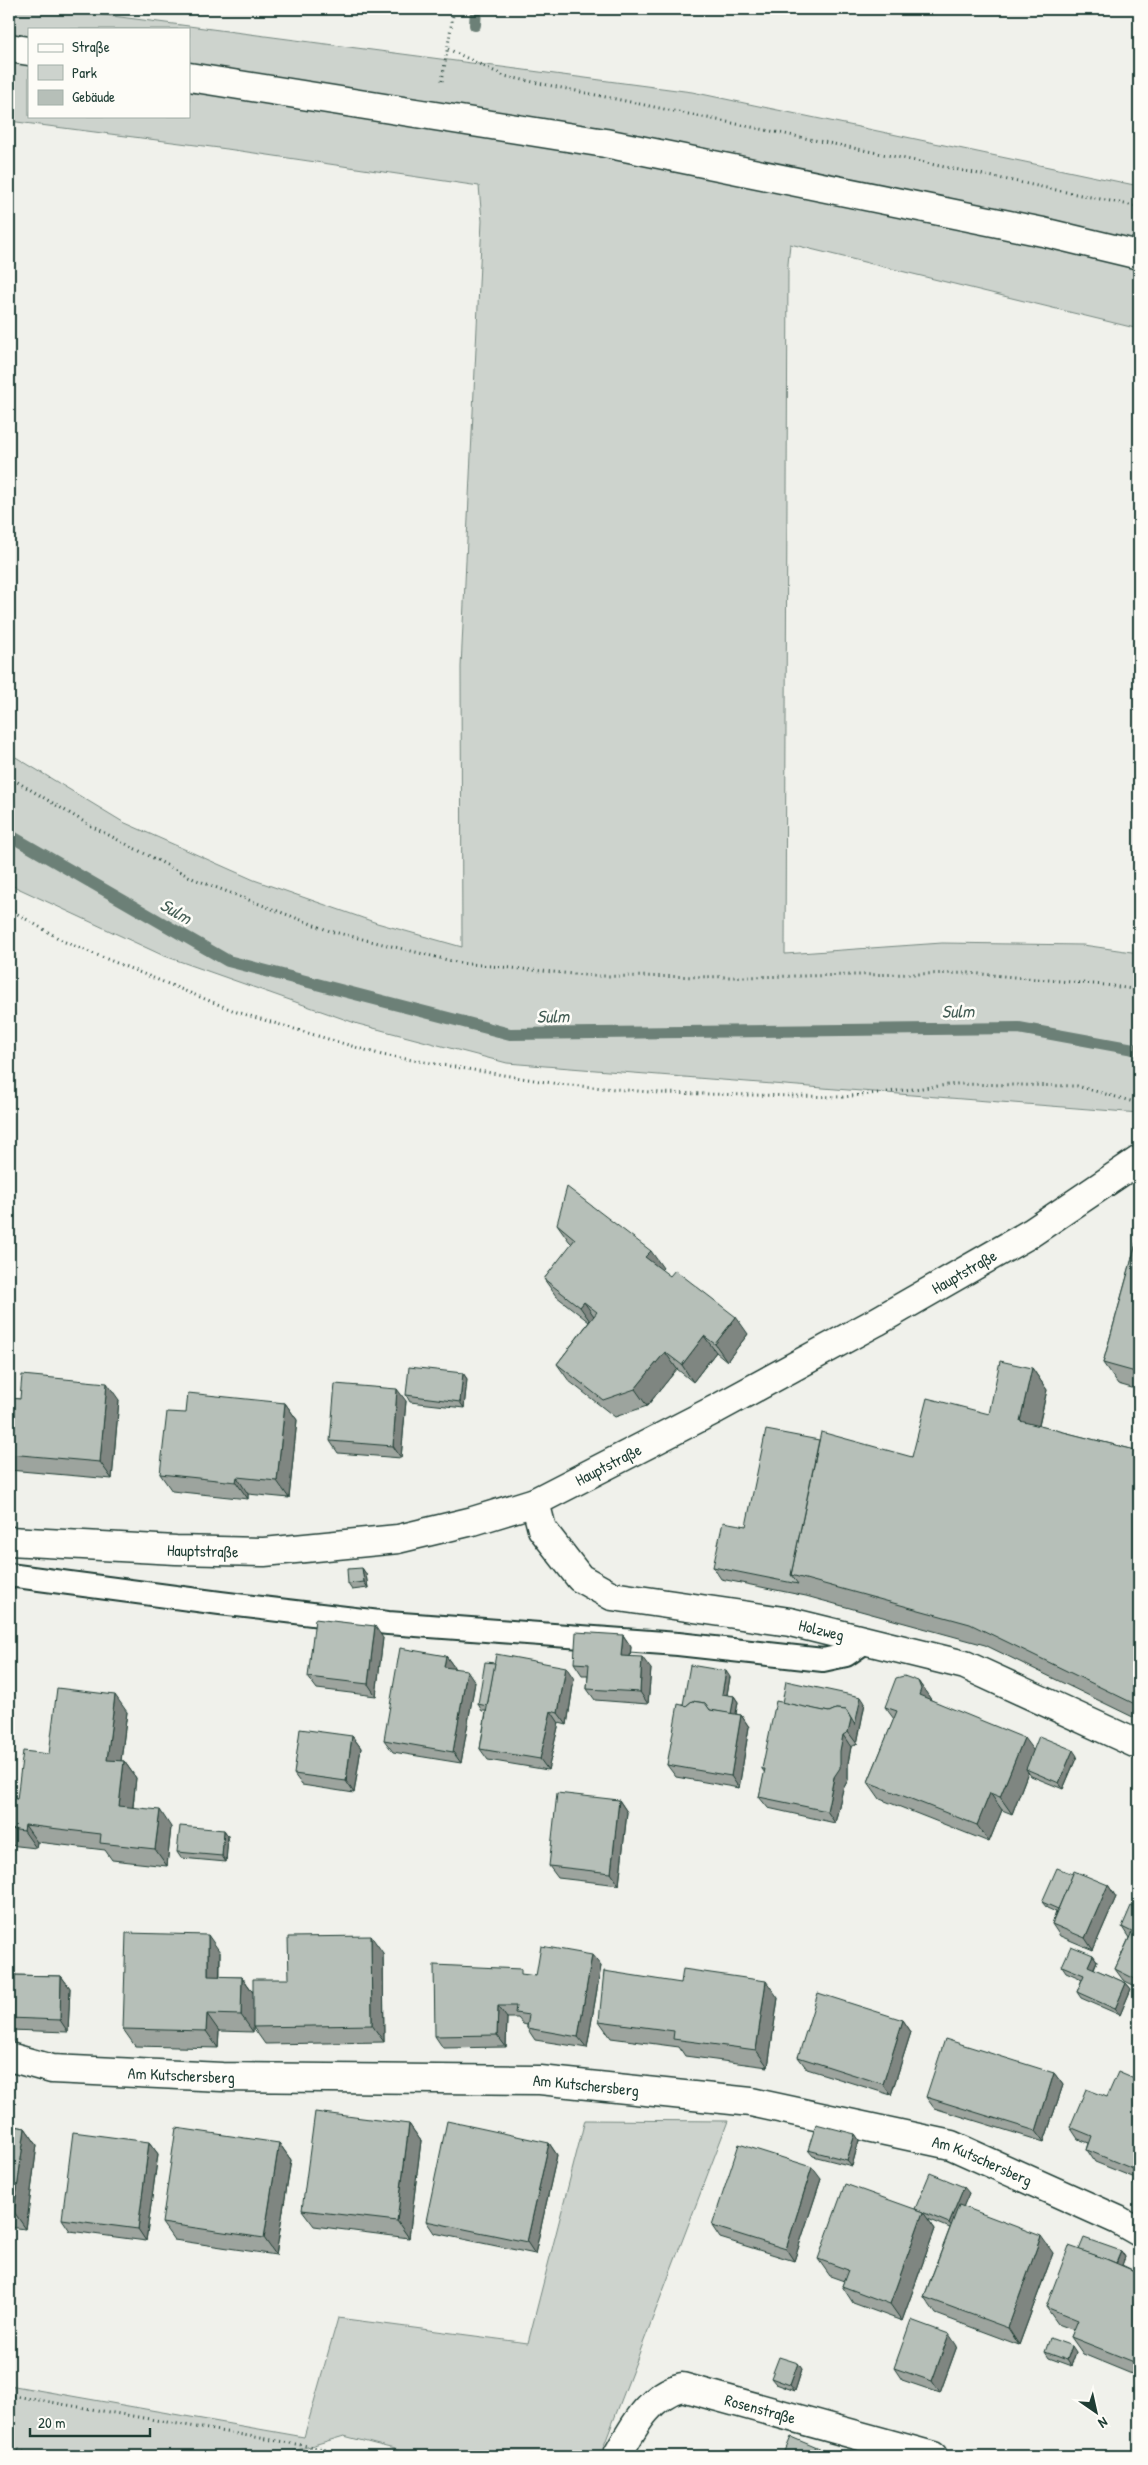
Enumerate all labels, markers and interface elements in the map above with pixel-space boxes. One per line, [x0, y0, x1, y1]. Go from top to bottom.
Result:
legend [28, 28, 190, 118]
text: Straße [72, 36, 110, 57]
text: Park [72, 62, 97, 83]
text: Gebäude [72, 86, 115, 107]
water label: Sulm [156, 892, 197, 930]
water label: Sulm [942, 998, 975, 1024]
water label: Sulm [537, 1003, 570, 1029]
street label: Hauptstraße [928, 1244, 1001, 1299]
street label: Hauptstraße [571, 1438, 645, 1491]
street label: Hauptstraße [166, 1539, 239, 1562]
street label: Holzweg [797, 1614, 847, 1646]
street label: Am Kutschersberg [127, 2062, 235, 2088]
street label: Am Kutschersberg [533, 2069, 640, 2101]
street label: Am Kutschersberg [930, 2130, 1036, 2191]
street label: Rosenstraße [723, 2388, 799, 2429]
north arrow [1070, 2388, 1120, 2438]
scale bar [30, 2405, 150, 2437]
text: 20 m [38, 2412, 65, 2433]
text: N [1095, 2413, 1112, 2433]

